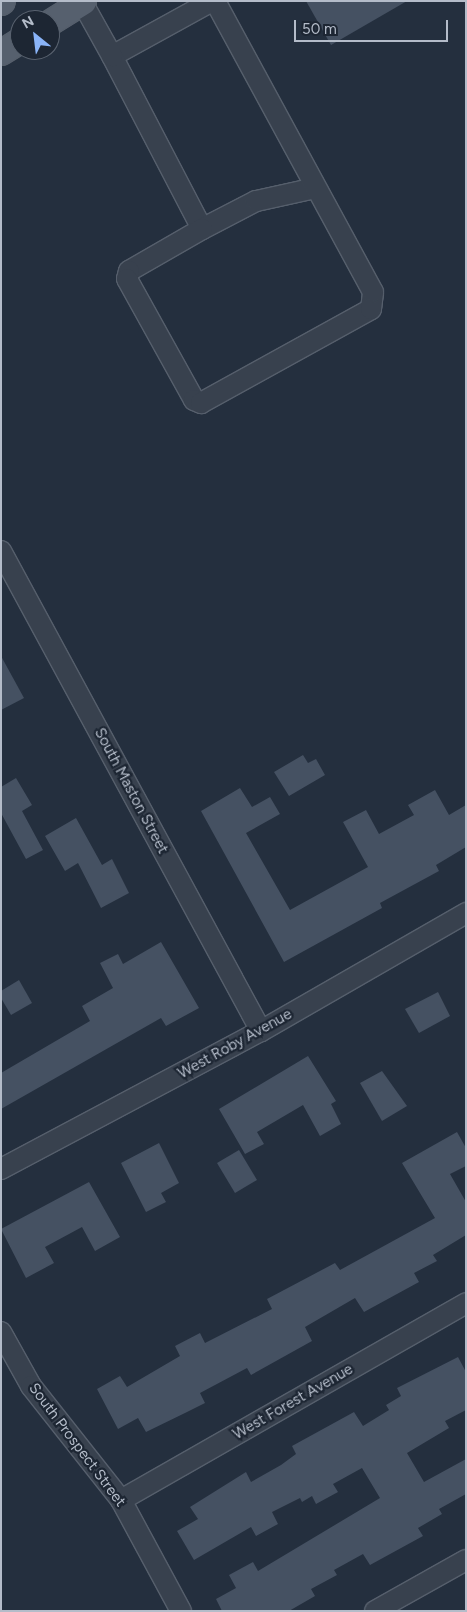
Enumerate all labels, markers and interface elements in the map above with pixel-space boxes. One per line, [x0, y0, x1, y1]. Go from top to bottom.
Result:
north arrow [10, 10, 60, 60]
scale bar [297, 10, 451, 42]
text: N [19, 12, 37, 32]
text: 50 m [302, 20, 337, 38]
street label: South Maston Street [90, 725, 172, 857]
street label: West Roby Avenue [175, 1005, 295, 1083]
street label: West Forest Avenue [230, 1360, 356, 1444]
street label: South Prospect Street [25, 1380, 129, 1510]

